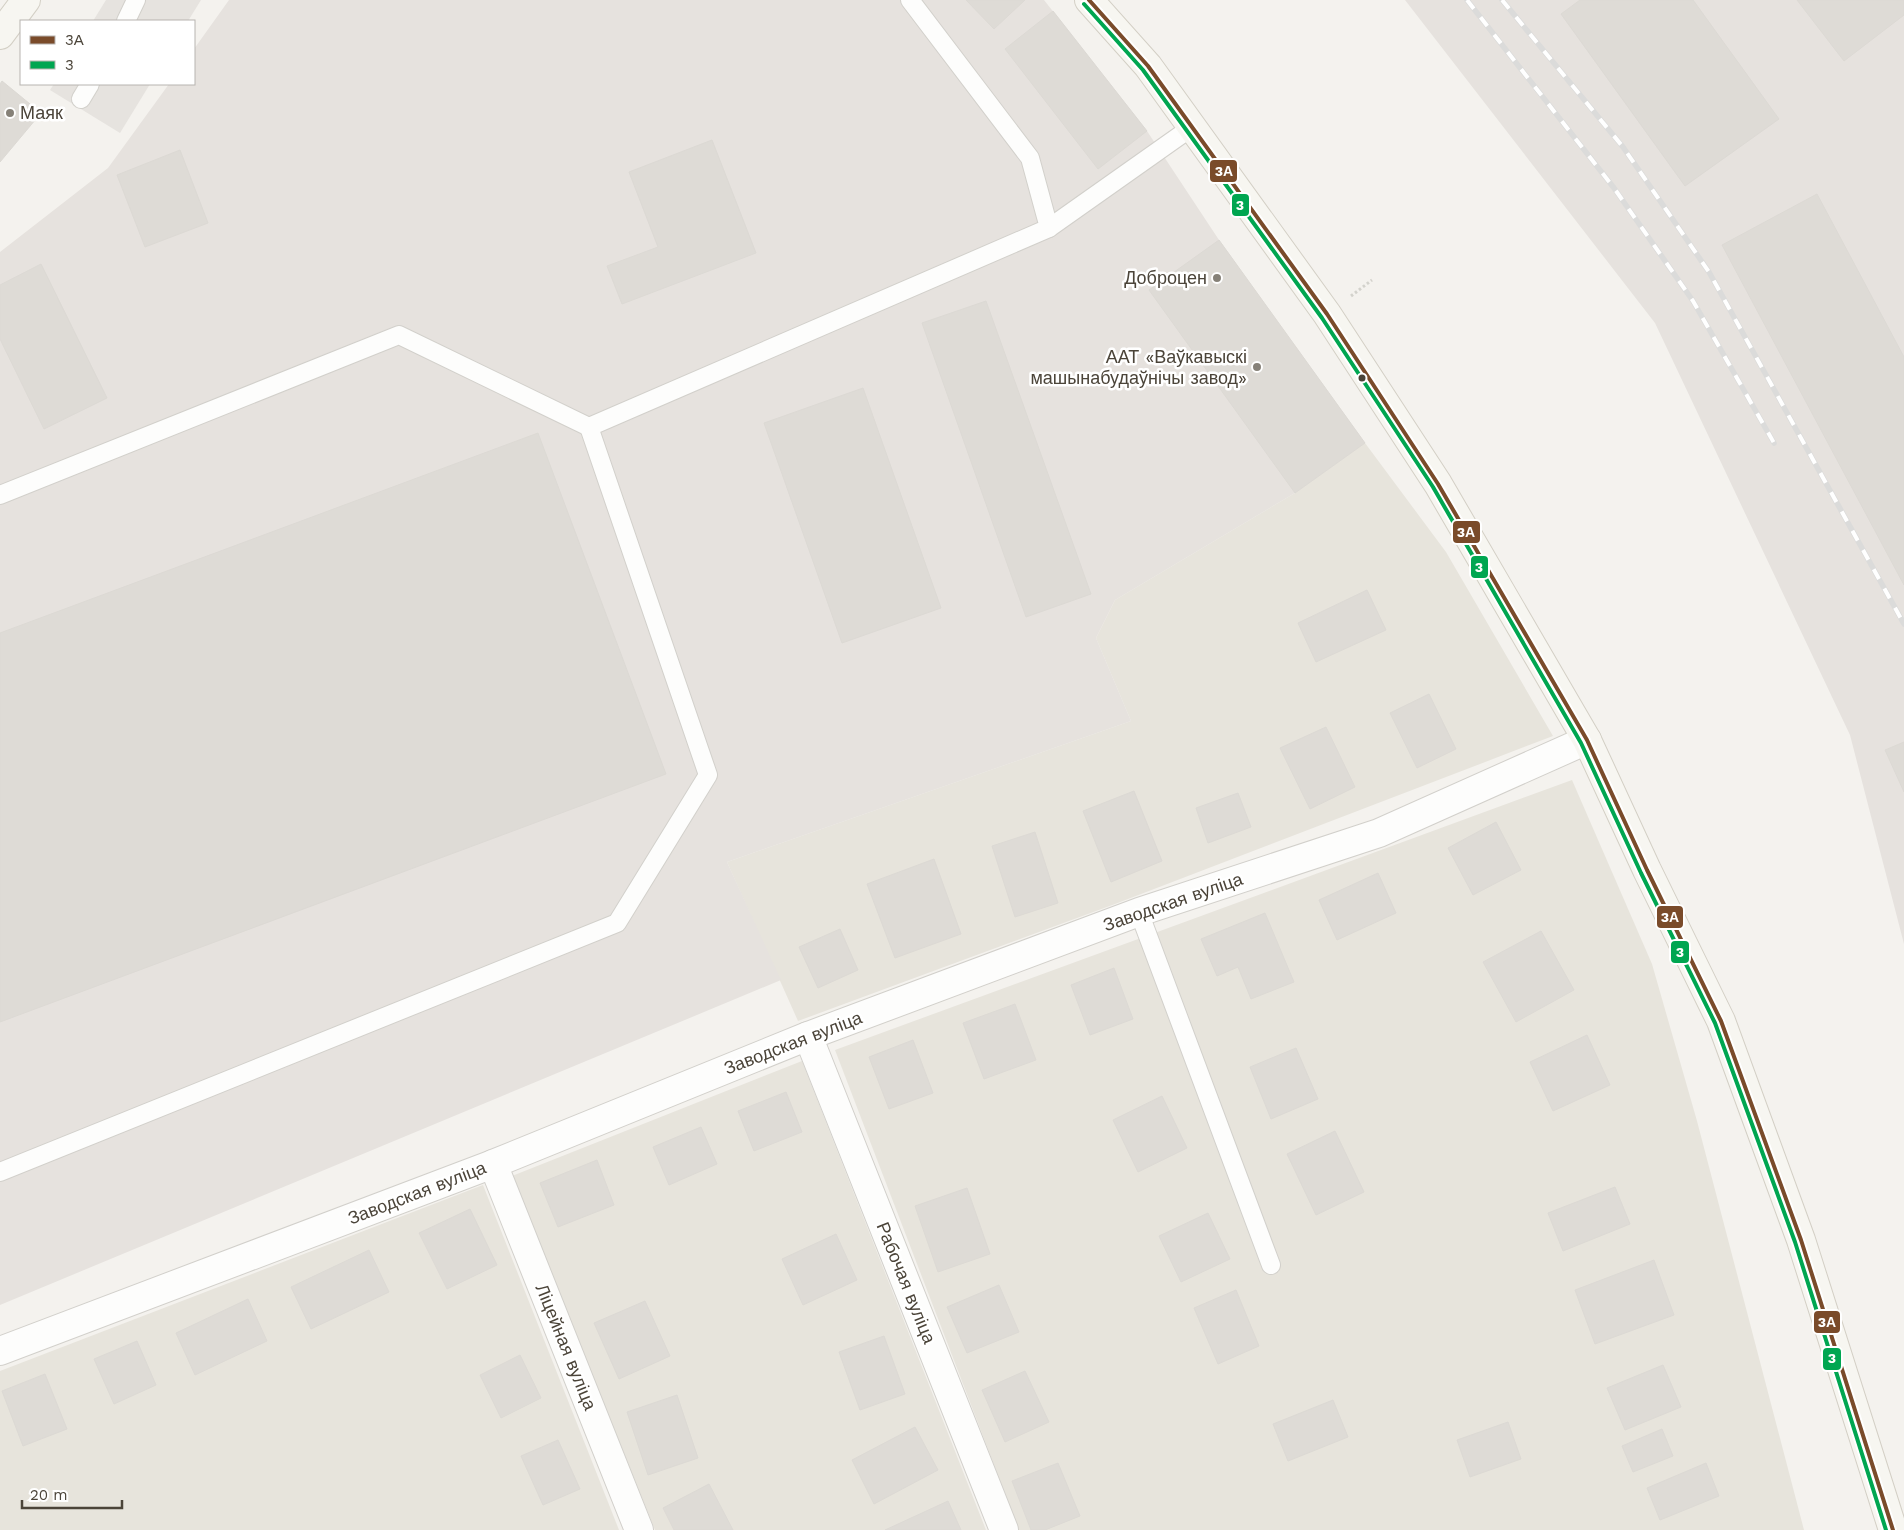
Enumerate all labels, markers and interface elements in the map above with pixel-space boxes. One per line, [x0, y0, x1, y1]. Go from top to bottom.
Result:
legend [20, 20, 195, 85]
text: 3А [65, 31, 84, 49]
text: 3 [65, 56, 74, 74]
place label: Маяк [20, 102, 63, 123]
marker: Маяк [4, 107, 16, 119]
line badge: 3А [1209, 159, 1238, 183]
text: 3А [1215, 163, 1233, 179]
line badge: 3 [1231, 193, 1250, 217]
text: 3 [1236, 197, 1244, 213]
place label: Доброцен [1124, 267, 1207, 288]
marker: Доброцен [1211, 272, 1223, 284]
place label: ААТ «Ваўкавыскі машынабудаўнічы завод» [1030, 346, 1247, 388]
marker: ААТ «Ваўкавыскі машынабудаўнічы завод» [1251, 361, 1263, 373]
unlabelled marker [1357, 373, 1367, 383]
line badge: 3А [1452, 520, 1481, 544]
text: 3А [1457, 524, 1475, 540]
line badge: 3 [1470, 555, 1489, 579]
text: 3 [1475, 559, 1483, 575]
street label: Заводская вуліца [1100, 867, 1246, 935]
line badge: 3А [1656, 905, 1684, 929]
text: 3А [1661, 909, 1679, 925]
line badge: 3 [1670, 940, 1690, 964]
text: 3 [1676, 944, 1684, 960]
street label: Заводская вуліца [721, 1006, 866, 1079]
street label: Заводская вуліца [345, 1156, 490, 1229]
street label: Рабочая вуліца [873, 1219, 941, 1348]
street label: Ліцейная вуліца [532, 1281, 602, 1414]
line badge: 3А [1813, 1310, 1841, 1334]
text: 3А [1818, 1314, 1836, 1330]
line badge: 3 [1822, 1347, 1842, 1371]
text: 3 [1828, 1350, 1836, 1366]
scale bar [22, 1478, 122, 1510]
text: 20 m [30, 1486, 68, 1504]

